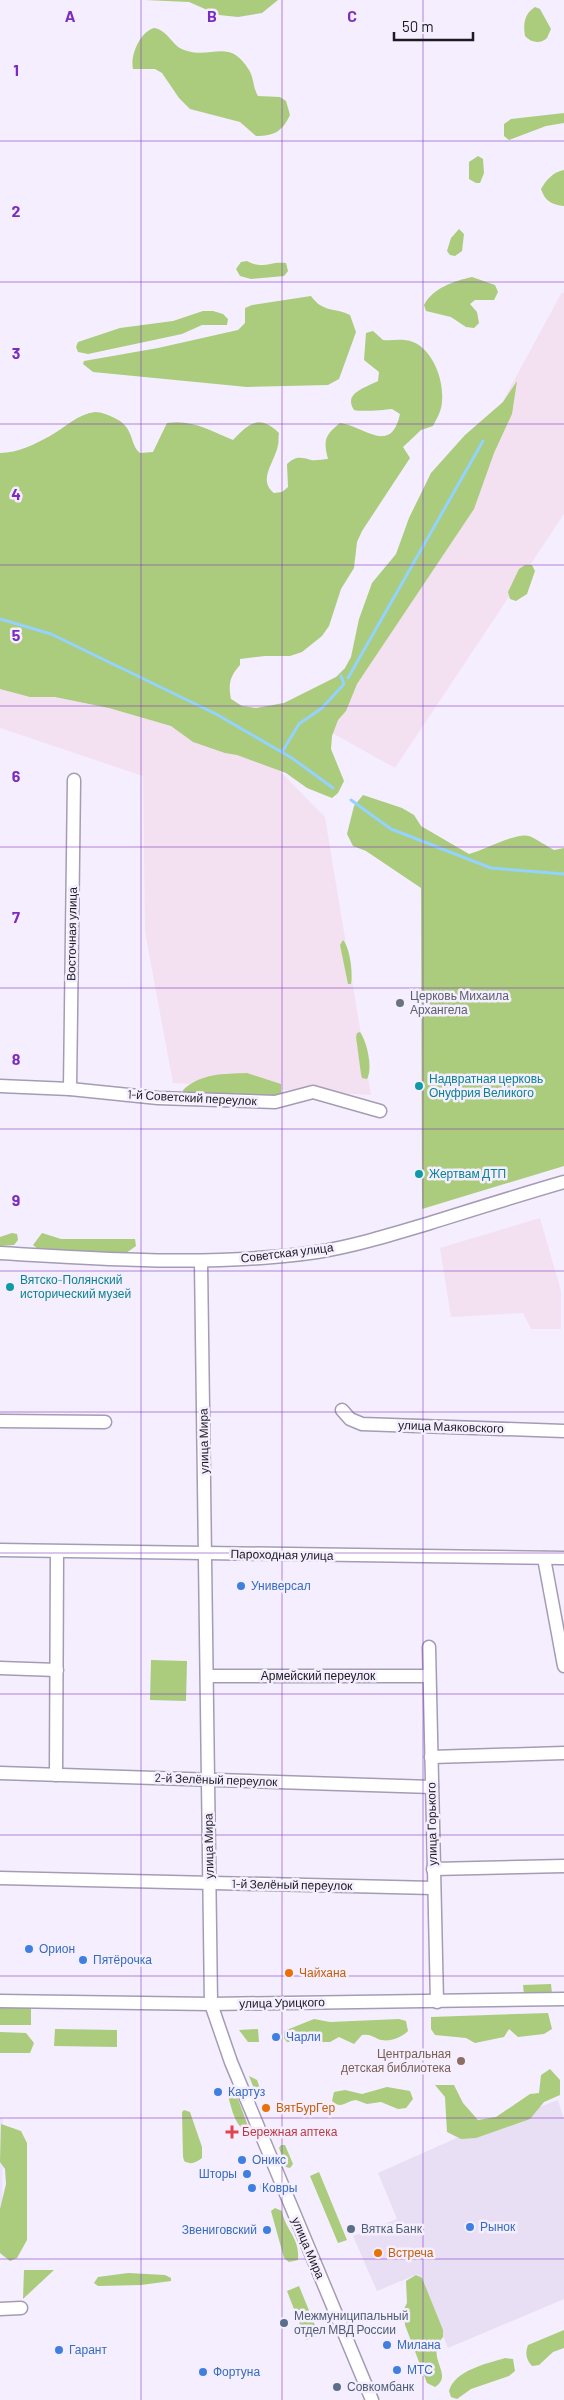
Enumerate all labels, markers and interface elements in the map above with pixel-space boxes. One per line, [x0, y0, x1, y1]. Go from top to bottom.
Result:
text: A [65, 6, 76, 25]
text: B [207, 6, 217, 25]
text: C [347, 6, 357, 25]
scale bar [394, 10, 473, 42]
text: 50 m [402, 17, 434, 35]
text: 1 [13, 60, 19, 79]
text: 2 [12, 201, 21, 220]
text: 3 [12, 343, 20, 362]
text: 4 [11, 484, 21, 503]
text: 5 [12, 625, 21, 644]
text: 6 [12, 766, 21, 785]
street label: Восточная улица [63, 887, 80, 981]
text: 7 [12, 907, 20, 926]
place label: Церковь Михаила Архангела [410, 988, 509, 1017]
marker: Церковь Михаила Архангела [394, 997, 406, 1009]
text: 8 [12, 1049, 21, 1068]
place label: Надвратная церковь Онуфрия Великого [429, 1071, 543, 1100]
marker: Надвратная церковь Онуфрия Великого [413, 1080, 425, 1092]
street label: 1-й Советский переулок [127, 1087, 258, 1108]
place label: Жертвам ДТП [429, 1166, 506, 1181]
marker: Жертвам ДТП [413, 1168, 425, 1180]
text: 9 [12, 1190, 20, 1209]
street label: Советская улица [240, 1239, 334, 1266]
place label: Вятско-Полянский исторический музей [20, 1272, 131, 1301]
marker: Вятско-Полянский исторический музей [4, 1281, 16, 1293]
street label: улица Мира [195, 1408, 212, 1474]
street label: улица Маяковского [398, 1417, 504, 1436]
street label: Пароходная улица [230, 1546, 334, 1563]
place label: Универсал [251, 1578, 311, 1593]
marker: Универсал [235, 1580, 247, 1592]
street label: Армейский переулок [261, 1668, 376, 1683]
street label: 2-й Зелёный переулок [154, 1770, 278, 1789]
street label: улица Горького [423, 1782, 440, 1866]
street label: улица Мира [200, 1813, 217, 1879]
street label: 1-й Зелёный переулок [231, 1876, 353, 1893]
place label: Орион [39, 1941, 75, 1956]
marker: Орион [23, 1943, 35, 1955]
place label: Пятёрочка [93, 1952, 152, 1967]
marker: Пятёрочка [77, 1954, 89, 1966]
place label: Чайхана [299, 1965, 347, 1979]
marker: Чайхана [283, 1967, 295, 1979]
street label: улица Урицкого [239, 1994, 325, 2011]
place label: Чарли [286, 2029, 321, 2044]
marker: Чарли [270, 2031, 282, 2043]
place label: Центральная детская библиотека [341, 2046, 451, 2075]
marker: Центральная детская библиотека [455, 2055, 467, 2067]
place label: Картуз [228, 2084, 266, 2099]
marker: Картуз [212, 2086, 224, 2098]
place label: ВятБурГер [276, 2100, 335, 2115]
marker: ВятБурГер [260, 2102, 272, 2114]
place label: Бережная аптека [242, 2124, 338, 2139]
marker: Бережная аптека [226, 2126, 238, 2138]
place label: Оникс [252, 2152, 286, 2166]
marker: Оникс [236, 2154, 248, 2166]
place label: Шторы [199, 2166, 237, 2181]
marker: Шторы [241, 2168, 253, 2180]
place label: Ковры [262, 2180, 297, 2195]
marker: Ковры [246, 2182, 258, 2194]
street label: улица Мира [289, 2215, 328, 2281]
place label: Рынок [480, 2219, 516, 2233]
place label: Вятка Банк [361, 2221, 423, 2235]
marker: Рынок [464, 2221, 476, 2233]
place label: Звениговский [182, 2222, 257, 2236]
marker: Вятка Банк [345, 2223, 357, 2235]
marker: Звениговский [261, 2224, 273, 2236]
place label: Встреча [388, 2245, 434, 2260]
marker: Встреча [372, 2247, 384, 2259]
place label: Межмуниципальный отдел МВД России [294, 2308, 408, 2337]
marker: Межмуниципальный отдел МВД России [278, 2317, 290, 2329]
place label: Милана [397, 2337, 441, 2351]
marker: Милана [381, 2339, 393, 2351]
place label: Гарант [69, 2342, 107, 2357]
marker: Гарант [53, 2344, 65, 2356]
place label: МТС [407, 2362, 433, 2376]
place label: Фортуна [213, 2364, 260, 2379]
marker: МТС [391, 2364, 403, 2376]
marker: Фортуна [197, 2366, 209, 2378]
place label: Совкомбанк [347, 2379, 415, 2393]
marker: Совкомбанк [331, 2381, 343, 2393]

